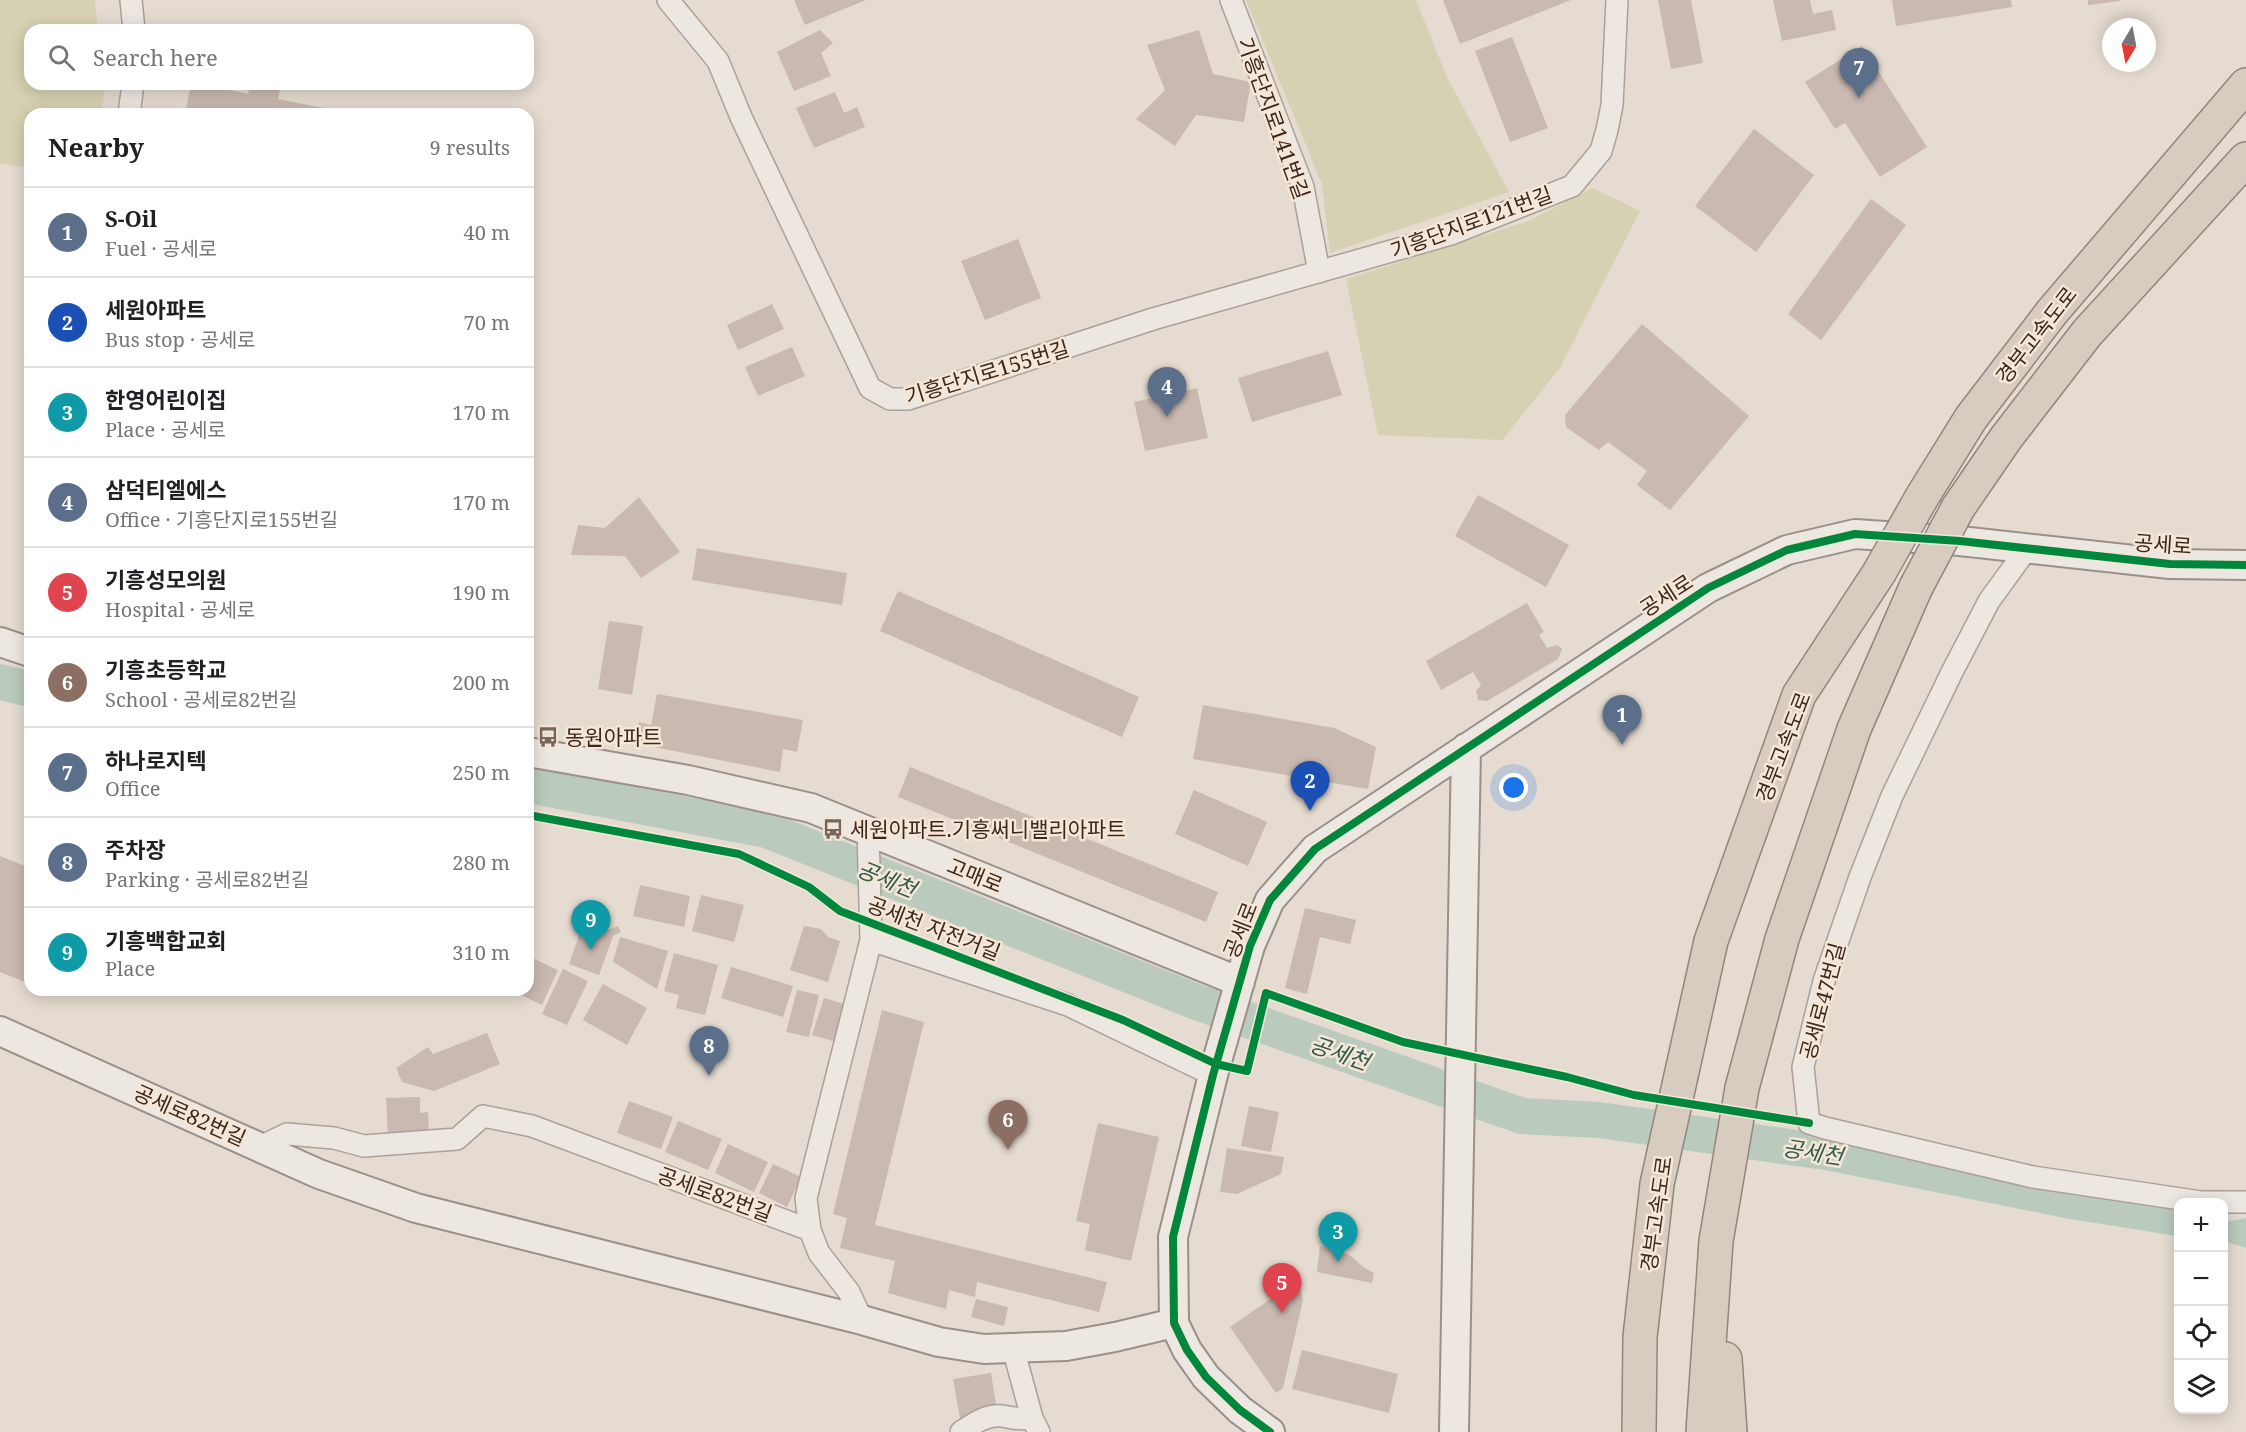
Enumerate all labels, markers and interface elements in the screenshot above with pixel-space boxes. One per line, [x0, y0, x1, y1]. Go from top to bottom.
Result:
north arrow [2102, 18, 2156, 72]
search box [24, 24, 534, 90]
street label: 기흥단지로141번길 [1232, 33, 1316, 203]
icon: search [45, 41, 78, 74]
text: Search here [93, 42, 218, 72]
pin: 7 [1840, 48, 1878, 98]
text: Nearby [48, 129, 144, 165]
text: 9 results [430, 134, 510, 161]
street label: 기흥단지로121번길 [1386, 180, 1556, 264]
text: S-Oil [105, 203, 157, 233]
text: 1 [62, 219, 73, 246]
text: 40 m [464, 219, 510, 246]
text: Fuel · 공세로 [105, 235, 217, 262]
street label: 경부고속도로 [1989, 281, 2083, 389]
text: 세원아파트 [105, 294, 206, 324]
text: 2 [62, 309, 73, 336]
text: 70 m [464, 309, 510, 336]
text: Bus stop · 공세로 [105, 326, 255, 353]
street label: 기흥단지로155번길 [901, 334, 1073, 410]
pin: 4 [1148, 368, 1186, 417]
text: 한영어린이집 [105, 384, 226, 414]
text: 3 [62, 399, 73, 426]
text: 170 m [452, 399, 510, 426]
text: Place · 공세로 [105, 416, 226, 443]
text: 삼덕티엘에스 [105, 474, 226, 504]
text: 4 [62, 489, 73, 516]
text: 170 m [452, 489, 510, 516]
text: Office · 기흥단지로155번길 [105, 506, 338, 533]
street label: 공세로 [2133, 528, 2193, 560]
text: 기흥성모의원 [105, 564, 226, 594]
street label: 공세로 [1634, 567, 1698, 623]
text: 5 [62, 579, 73, 606]
text: 190 m [452, 579, 510, 606]
text: Hospital · 공세로 [105, 596, 255, 623]
text: 기흥초등학교 [105, 654, 226, 684]
text: 6 [62, 669, 73, 696]
text: 200 m [452, 669, 510, 696]
text: School · 공세로82번길 [105, 686, 297, 713]
street label: 경부고속도로 [1749, 688, 1817, 806]
pin: 1 [1602, 696, 1642, 745]
place label: 동원아파트 [565, 723, 662, 751]
bus stop icon: 동원아파트 [536, 725, 560, 749]
text: 하나로지텍 [105, 745, 206, 775]
text: 7 [62, 759, 73, 786]
text: 250 m [452, 759, 510, 786]
pin: 2 [1290, 762, 1330, 811]
your location [1499, 773, 1528, 802]
text: Office [105, 775, 160, 802]
place label: 세원아파트.기흥써니밸리아파트 [850, 815, 1126, 843]
bus stop icon: 세원아파트.기흥써니밸리아파트 [821, 817, 845, 841]
text: 주차장 [105, 834, 166, 864]
text: 8 [62, 849, 73, 876]
text: 280 m [452, 849, 510, 876]
street label: 고매로 [943, 851, 1007, 899]
water label: 공세천 [853, 853, 923, 904]
text: Parking · 공세로82번길 [105, 866, 309, 893]
street label: 공세천 자전거길 [863, 890, 1005, 966]
street label: 공세로 [1217, 898, 1263, 962]
pin: 9 [572, 900, 610, 950]
text: 기흥백합교회 [105, 925, 226, 955]
text: 9 [62, 939, 73, 966]
text: 310 m [452, 939, 510, 966]
street label: 공세로47번길 [1793, 939, 1851, 1063]
text: Place [105, 955, 155, 982]
pin: 8 [690, 1026, 728, 1076]
water label: 공세천 [1306, 1028, 1376, 1077]
street label: 공세로82번길 [129, 1078, 251, 1152]
pin: 6 [988, 1100, 1028, 1150]
water label: 공세천 [1781, 1131, 1848, 1171]
street label: 경부고속도로 [1634, 1155, 1678, 1273]
street label: 공세로82번길 [654, 1160, 776, 1228]
map controls [2174, 1198, 2228, 1414]
button: + [2174, 1198, 2228, 1252]
pin: 3 [1318, 1212, 1358, 1262]
button: − [2174, 1252, 2228, 1306]
pin: 5 [1262, 1264, 1302, 1313]
button: locate [2174, 1306, 2228, 1360]
button: layers [2174, 1360, 2228, 1414]

